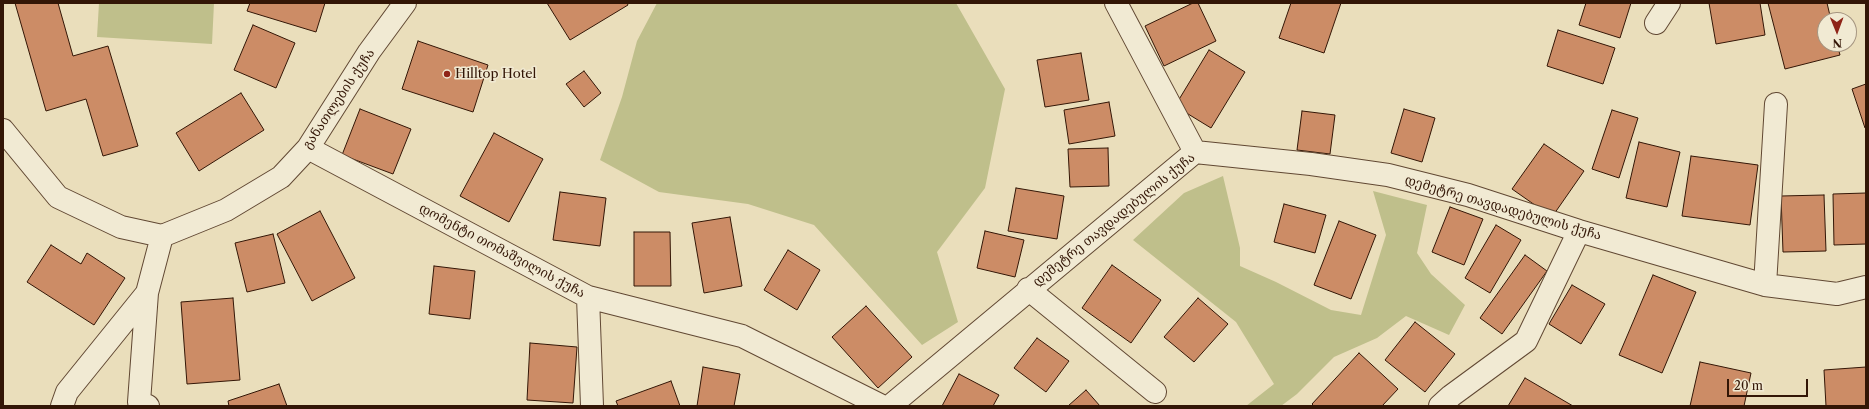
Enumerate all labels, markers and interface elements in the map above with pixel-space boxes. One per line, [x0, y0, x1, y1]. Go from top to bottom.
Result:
north arrow [1817, 12, 1857, 52]
text: N [1832, 36, 1842, 50]
street label: განათლების ქუჩა [300, 46, 378, 152]
place label: Hilltop Hotel [455, 66, 536, 82]
marker: Hilltop Hotel [442, 69, 452, 79]
street label: დემეტრე თავდადებულის ქუჩა [1030, 150, 1198, 290]
street label: დემეტრე თავდადებულის ქუჩა [1403, 172, 1603, 244]
street label: დომენტი თომაშვილის ქუჩა [416, 201, 588, 301]
scale bar [1729, 371, 1810, 397]
text: 20 m [1734, 378, 1763, 393]

